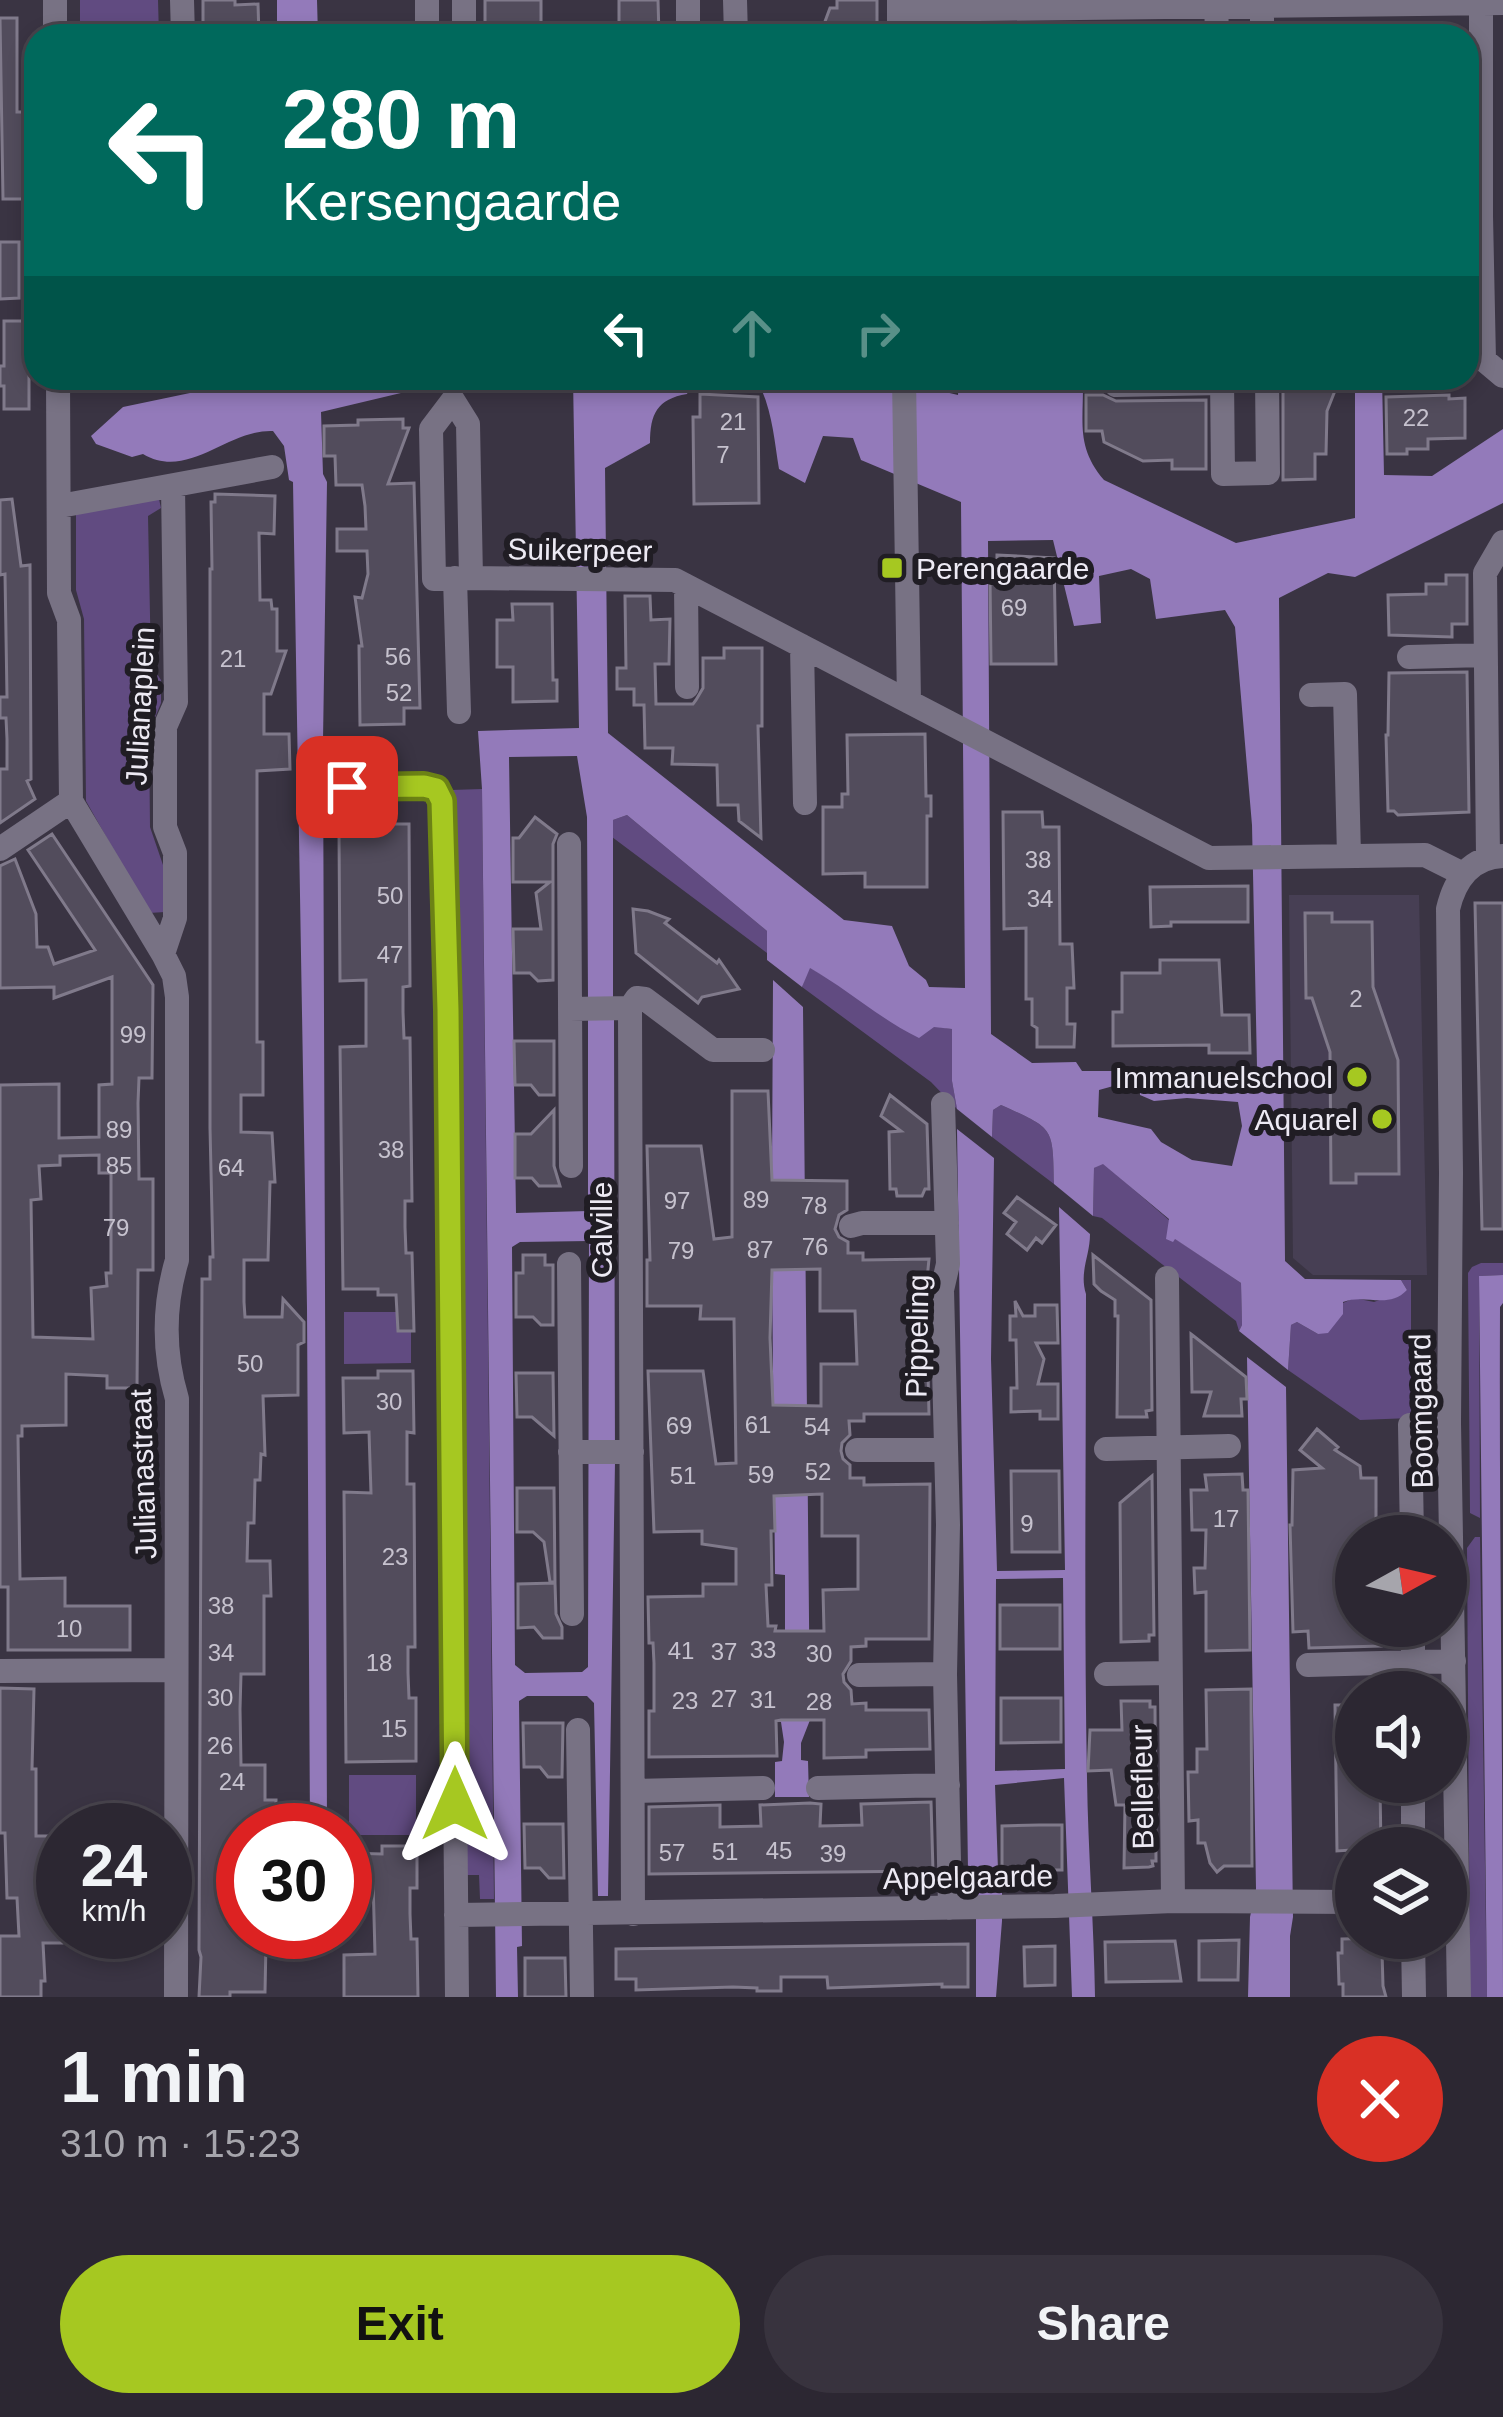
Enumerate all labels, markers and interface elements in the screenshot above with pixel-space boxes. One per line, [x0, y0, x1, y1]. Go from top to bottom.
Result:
icon: left [84, 72, 240, 228]
text: 280 m [282, 72, 520, 166]
text: Kersengaarde [282, 171, 621, 231]
icon: left [593, 300, 659, 366]
icon: ahead [719, 300, 785, 366]
icon: right [845, 300, 911, 366]
house number: 22 [1403, 404, 1429, 431]
house number: 21 [720, 408, 746, 435]
house number: 7 [716, 441, 730, 468]
street label: Suikerpeer [507, 532, 653, 568]
place label: Perengaarde [916, 552, 1089, 585]
marker: Perengaarde [879, 555, 905, 581]
house number: 69 [1001, 594, 1027, 621]
street label: Julianaplein [119, 626, 161, 786]
house number: 56 [385, 643, 411, 670]
house number: 21 [220, 645, 246, 672]
house number: 52 [386, 679, 412, 706]
pin [296, 736, 398, 838]
icon: arrive [314, 754, 380, 820]
house number: 38 [1025, 846, 1051, 873]
house number: 50 [377, 882, 403, 909]
house number: 34 [1027, 885, 1053, 912]
house number: 47 [377, 941, 403, 968]
house number: 2 [1349, 985, 1363, 1012]
house number: 99 [120, 1021, 146, 1048]
place label: Immanuelschool [1115, 1061, 1333, 1094]
marker: Immanuelschool [1344, 1064, 1370, 1090]
place label: Aquarel [1255, 1103, 1358, 1136]
marker: Aquarel [1369, 1106, 1395, 1132]
house number: 89 [106, 1116, 132, 1143]
house number: 38 [378, 1136, 404, 1163]
house number: 85 [106, 1152, 132, 1179]
house number: 64 [218, 1154, 244, 1181]
street label: Calville [585, 1182, 618, 1278]
house number: 89 [743, 1186, 769, 1213]
house number: 97 [664, 1187, 690, 1214]
house number: 78 [801, 1192, 827, 1219]
house number: 79 [103, 1214, 129, 1241]
house number: 76 [802, 1233, 828, 1260]
house number: 87 [747, 1236, 773, 1263]
house number: 79 [668, 1237, 694, 1264]
street label: Pippeling [899, 1274, 935, 1398]
street label: Boomgaard [1403, 1333, 1439, 1489]
house number: 50 [237, 1350, 263, 1377]
street label: Julianastraat [124, 1388, 162, 1560]
house number: 30 [376, 1388, 402, 1415]
house number: 61 [745, 1411, 771, 1438]
house number: 69 [666, 1412, 692, 1439]
house number: 54 [804, 1413, 830, 1440]
house number: 52 [805, 1458, 831, 1485]
house number: 59 [748, 1461, 774, 1488]
house number: 51 [670, 1462, 696, 1489]
house number: 17 [1213, 1505, 1239, 1532]
house number: 9 [1020, 1510, 1034, 1537]
north arrow [1335, 1515, 1467, 1647]
map controls [1335, 1515, 1467, 1959]
house number: 23 [382, 1543, 408, 1570]
house number: 38 [208, 1592, 234, 1619]
house number: 10 [56, 1615, 82, 1642]
house number: 33 [750, 1636, 776, 1663]
house number: 41 [668, 1637, 694, 1664]
house number: 37 [711, 1638, 737, 1665]
house number: 34 [208, 1639, 234, 1666]
house number: 30 [806, 1640, 832, 1667]
house number: 18 [366, 1649, 392, 1676]
button: sound [1335, 1671, 1467, 1803]
house number: 30 [207, 1684, 233, 1711]
house number: 27 [711, 1685, 737, 1712]
house number: 31 [750, 1686, 776, 1713]
house number: 23 [672, 1687, 698, 1714]
house number: 28 [806, 1688, 832, 1715]
house number: 15 [381, 1715, 407, 1742]
street label: Bellefleur [1124, 1724, 1160, 1850]
house number: 26 [207, 1732, 233, 1759]
position arrow [392, 1741, 518, 1867]
house number: 24 [219, 1768, 245, 1795]
speed limit sign: 30 [216, 1803, 372, 1959]
button: layers [1335, 1827, 1467, 1959]
text: 24 [81, 1832, 147, 1899]
house number: 45 [766, 1837, 792, 1864]
house number: 51 [712, 1838, 738, 1865]
house number: 57 [659, 1839, 685, 1866]
house number: 39 [820, 1840, 846, 1867]
street label: Appelgaarde [883, 1859, 1053, 1895]
text: km/h [81, 1894, 147, 1927]
button: close [1317, 2036, 1443, 2162]
text: 1 min [60, 2037, 248, 2117]
text: 310 m · 15:23 [60, 2122, 301, 2165]
button: Exit [60, 2255, 740, 2393]
button: Share [764, 2255, 1443, 2393]

